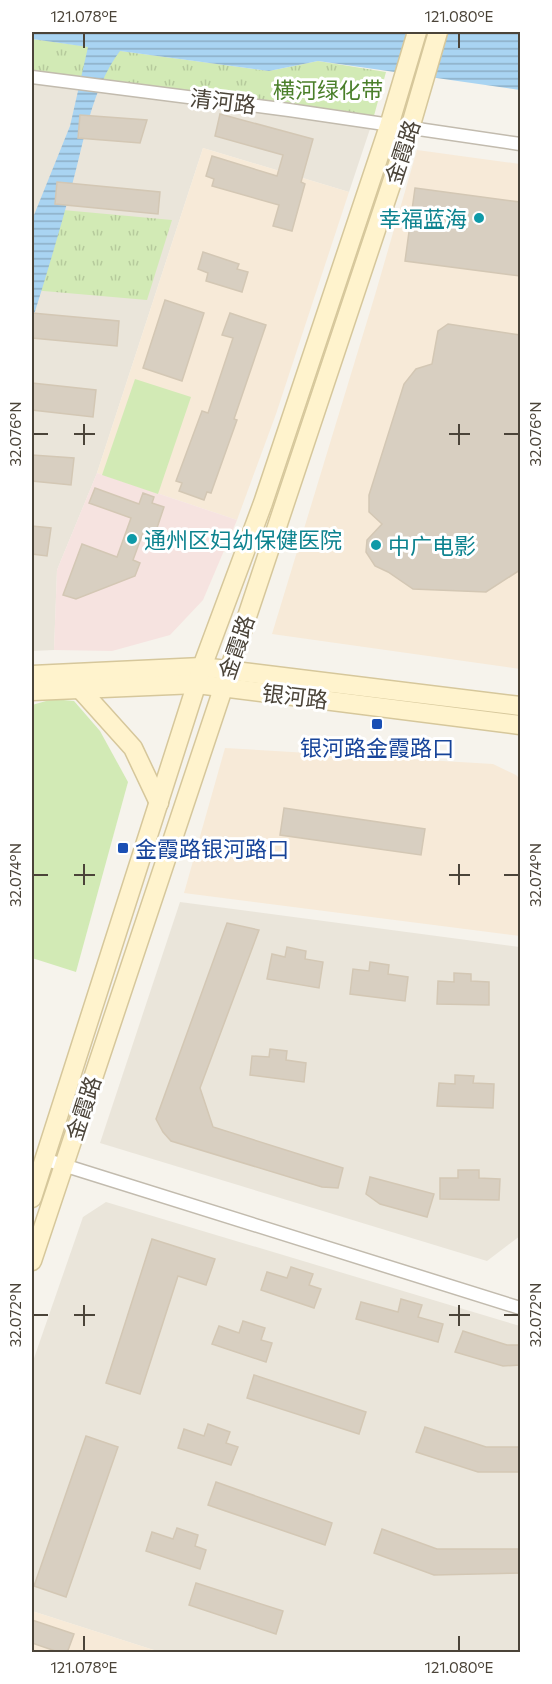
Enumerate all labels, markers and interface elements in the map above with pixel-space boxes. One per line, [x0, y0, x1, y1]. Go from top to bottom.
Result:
text: 121.078°E [50, 7, 118, 25]
text: 121.080°E [424, 7, 494, 25]
park label: 横河绿化带 [273, 76, 383, 103]
street label: 清河路 [189, 84, 257, 118]
street label: 金霞路 [379, 116, 425, 188]
place label: 幸福蓝海 [379, 205, 467, 232]
marker: 幸福蓝海 [472, 211, 486, 225]
text: 32.076°N [6, 401, 24, 467]
text: 32.076°N [526, 401, 544, 467]
place label: 通州区妇幼保健医院 [144, 526, 342, 553]
marker: 通州区妇幼保健医院 [125, 532, 139, 546]
place label: 中广电影 [388, 532, 476, 559]
marker: 中广电影 [369, 538, 383, 552]
street label: 金霞路 [212, 611, 260, 683]
street label: 银河路 [261, 679, 329, 713]
marker: 银河路金霞路口 [370, 717, 384, 731]
place label: 银河路金霞路口 [300, 734, 454, 761]
place label: 金霞路银河路口 [135, 835, 289, 862]
marker: 金霞路银河路口 [116, 841, 130, 855]
text: 32.074°N [6, 843, 24, 907]
text: 32.074°N [526, 843, 544, 907]
street label: 金霞路 [60, 1072, 106, 1144]
text: 32.072°N [6, 1283, 24, 1347]
text: 32.072°N [526, 1283, 544, 1347]
text: 121.078°E [50, 1658, 118, 1676]
text: 121.080°E [424, 1658, 494, 1676]

